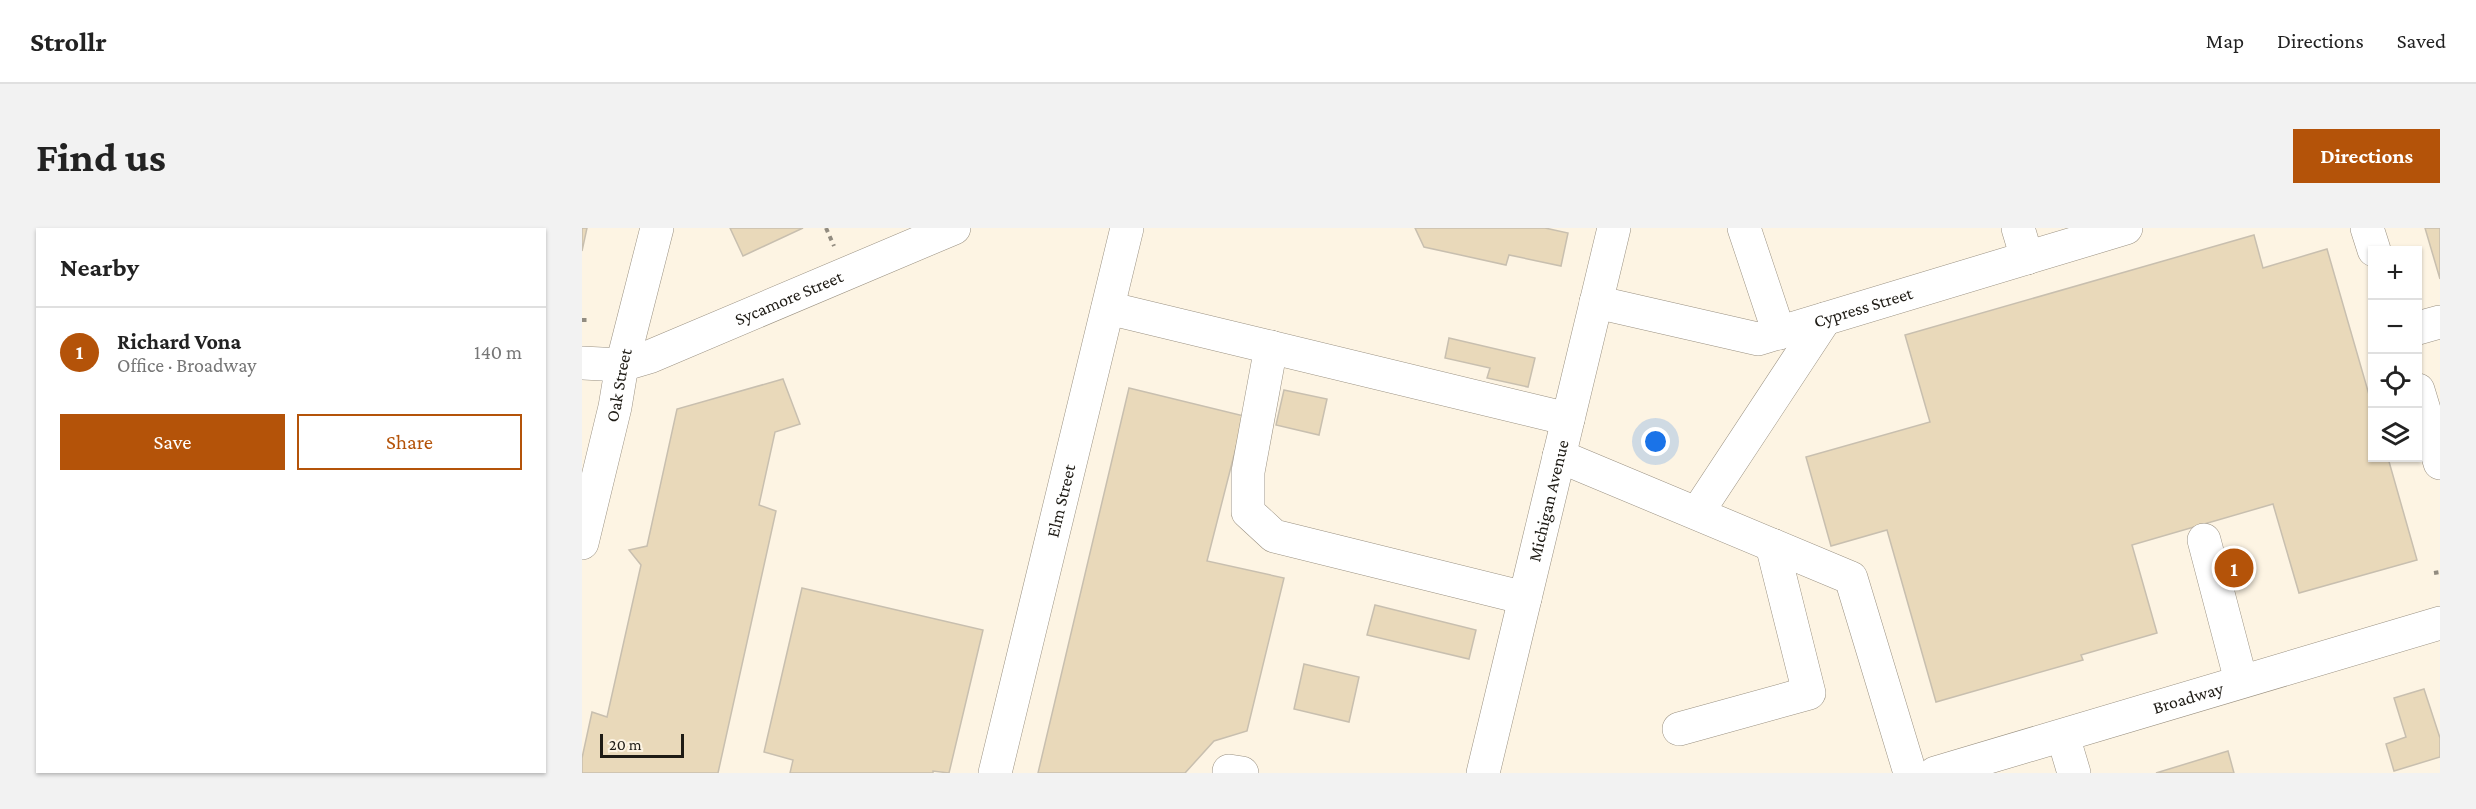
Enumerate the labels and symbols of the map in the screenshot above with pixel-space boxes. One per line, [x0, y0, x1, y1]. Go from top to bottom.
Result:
street label: Sycamore Street [732, 266, 847, 330]
street label: Cypress Street [1811, 283, 1916, 332]
street label: Oak Street [602, 345, 636, 424]
your location [1641, 427, 1670, 456]
street label: Michigan Avenue [1524, 438, 1573, 564]
street label: Elm Street [1042, 461, 1080, 539]
pin: 1 [2214, 546, 2254, 590]
street label: Broadway [2151, 678, 2226, 718]
scale bar [600, 731, 684, 758]

